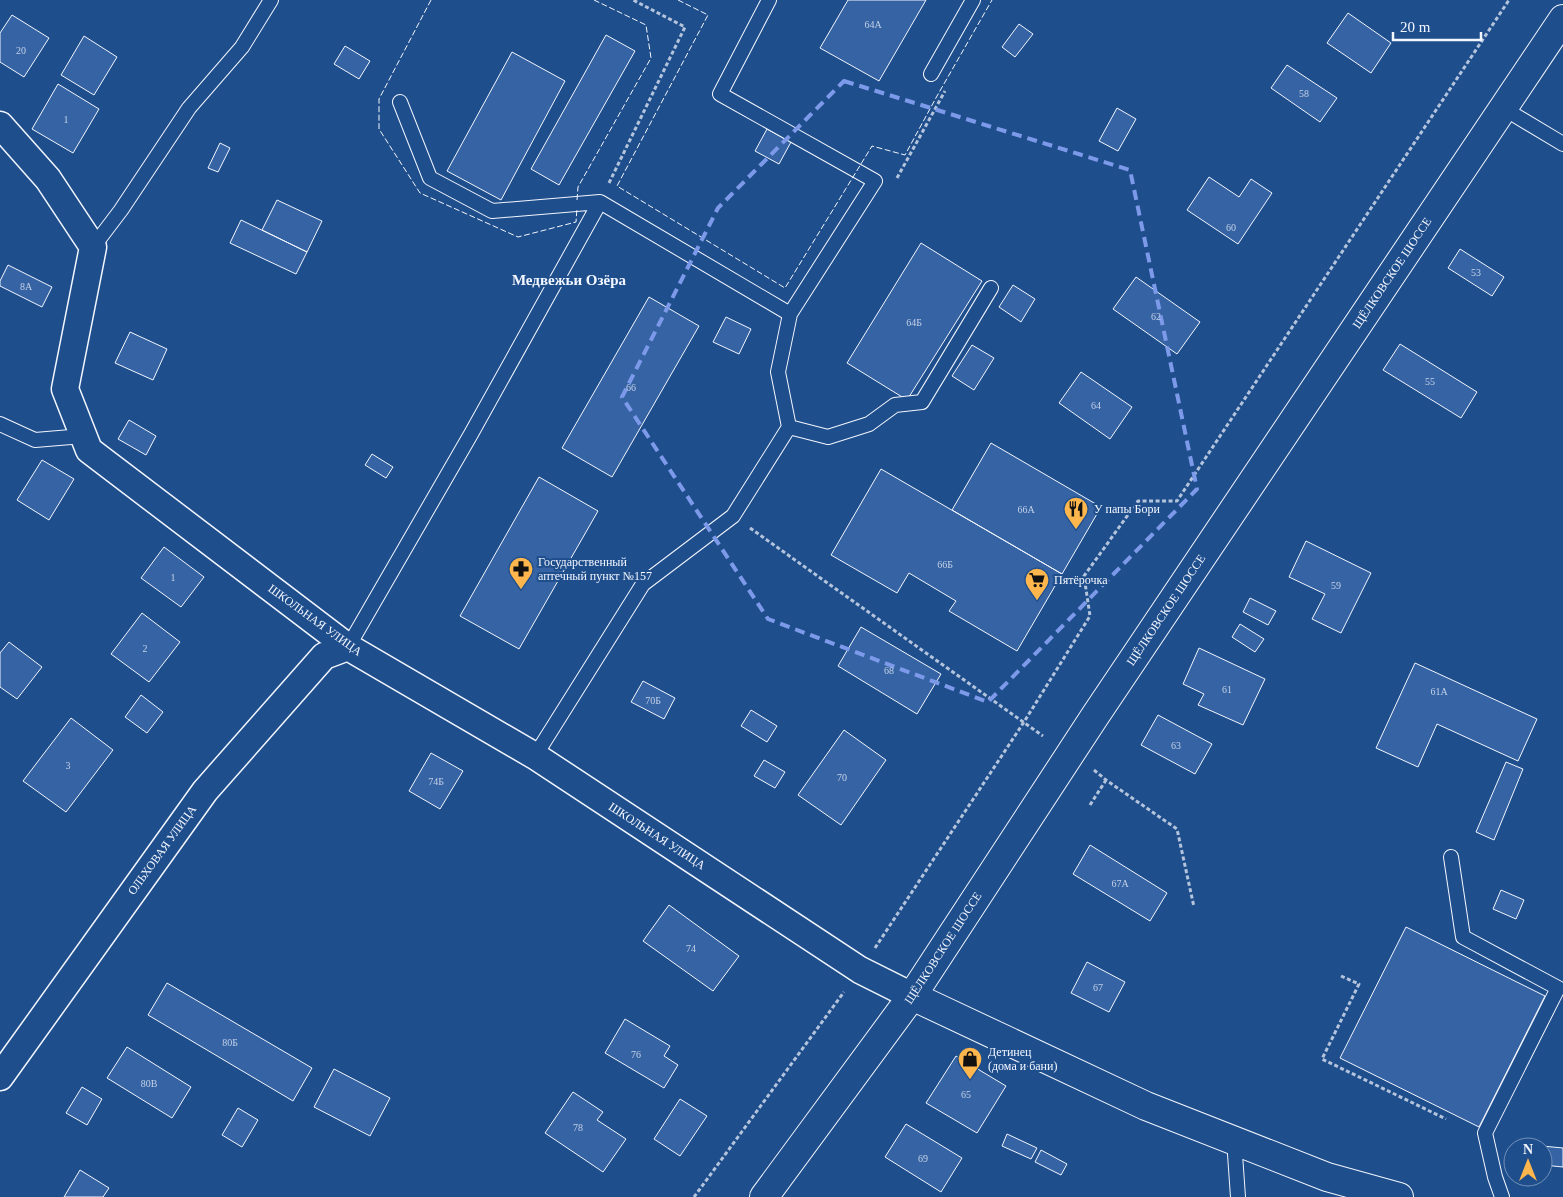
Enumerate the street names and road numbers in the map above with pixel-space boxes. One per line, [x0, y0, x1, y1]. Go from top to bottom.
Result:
street label: ЩЁЛКОВСКОЕ ШОССЕ [1350, 215, 1434, 331]
street label: ЩЁЛКОВСКОЕ ШОССЕ [1124, 552, 1208, 668]
street label: ШКОЛЬНАЯ УЛИЦА [265, 581, 365, 659]
street label: ШКОЛЬНАЯ УЛИЦА [606, 799, 708, 873]
street label: ОЛЬХОВАЯ УЛИЦА [125, 802, 199, 897]
street label: ЩЁЛКОВСКОЕ ШОССЕ [901, 889, 985, 1007]

